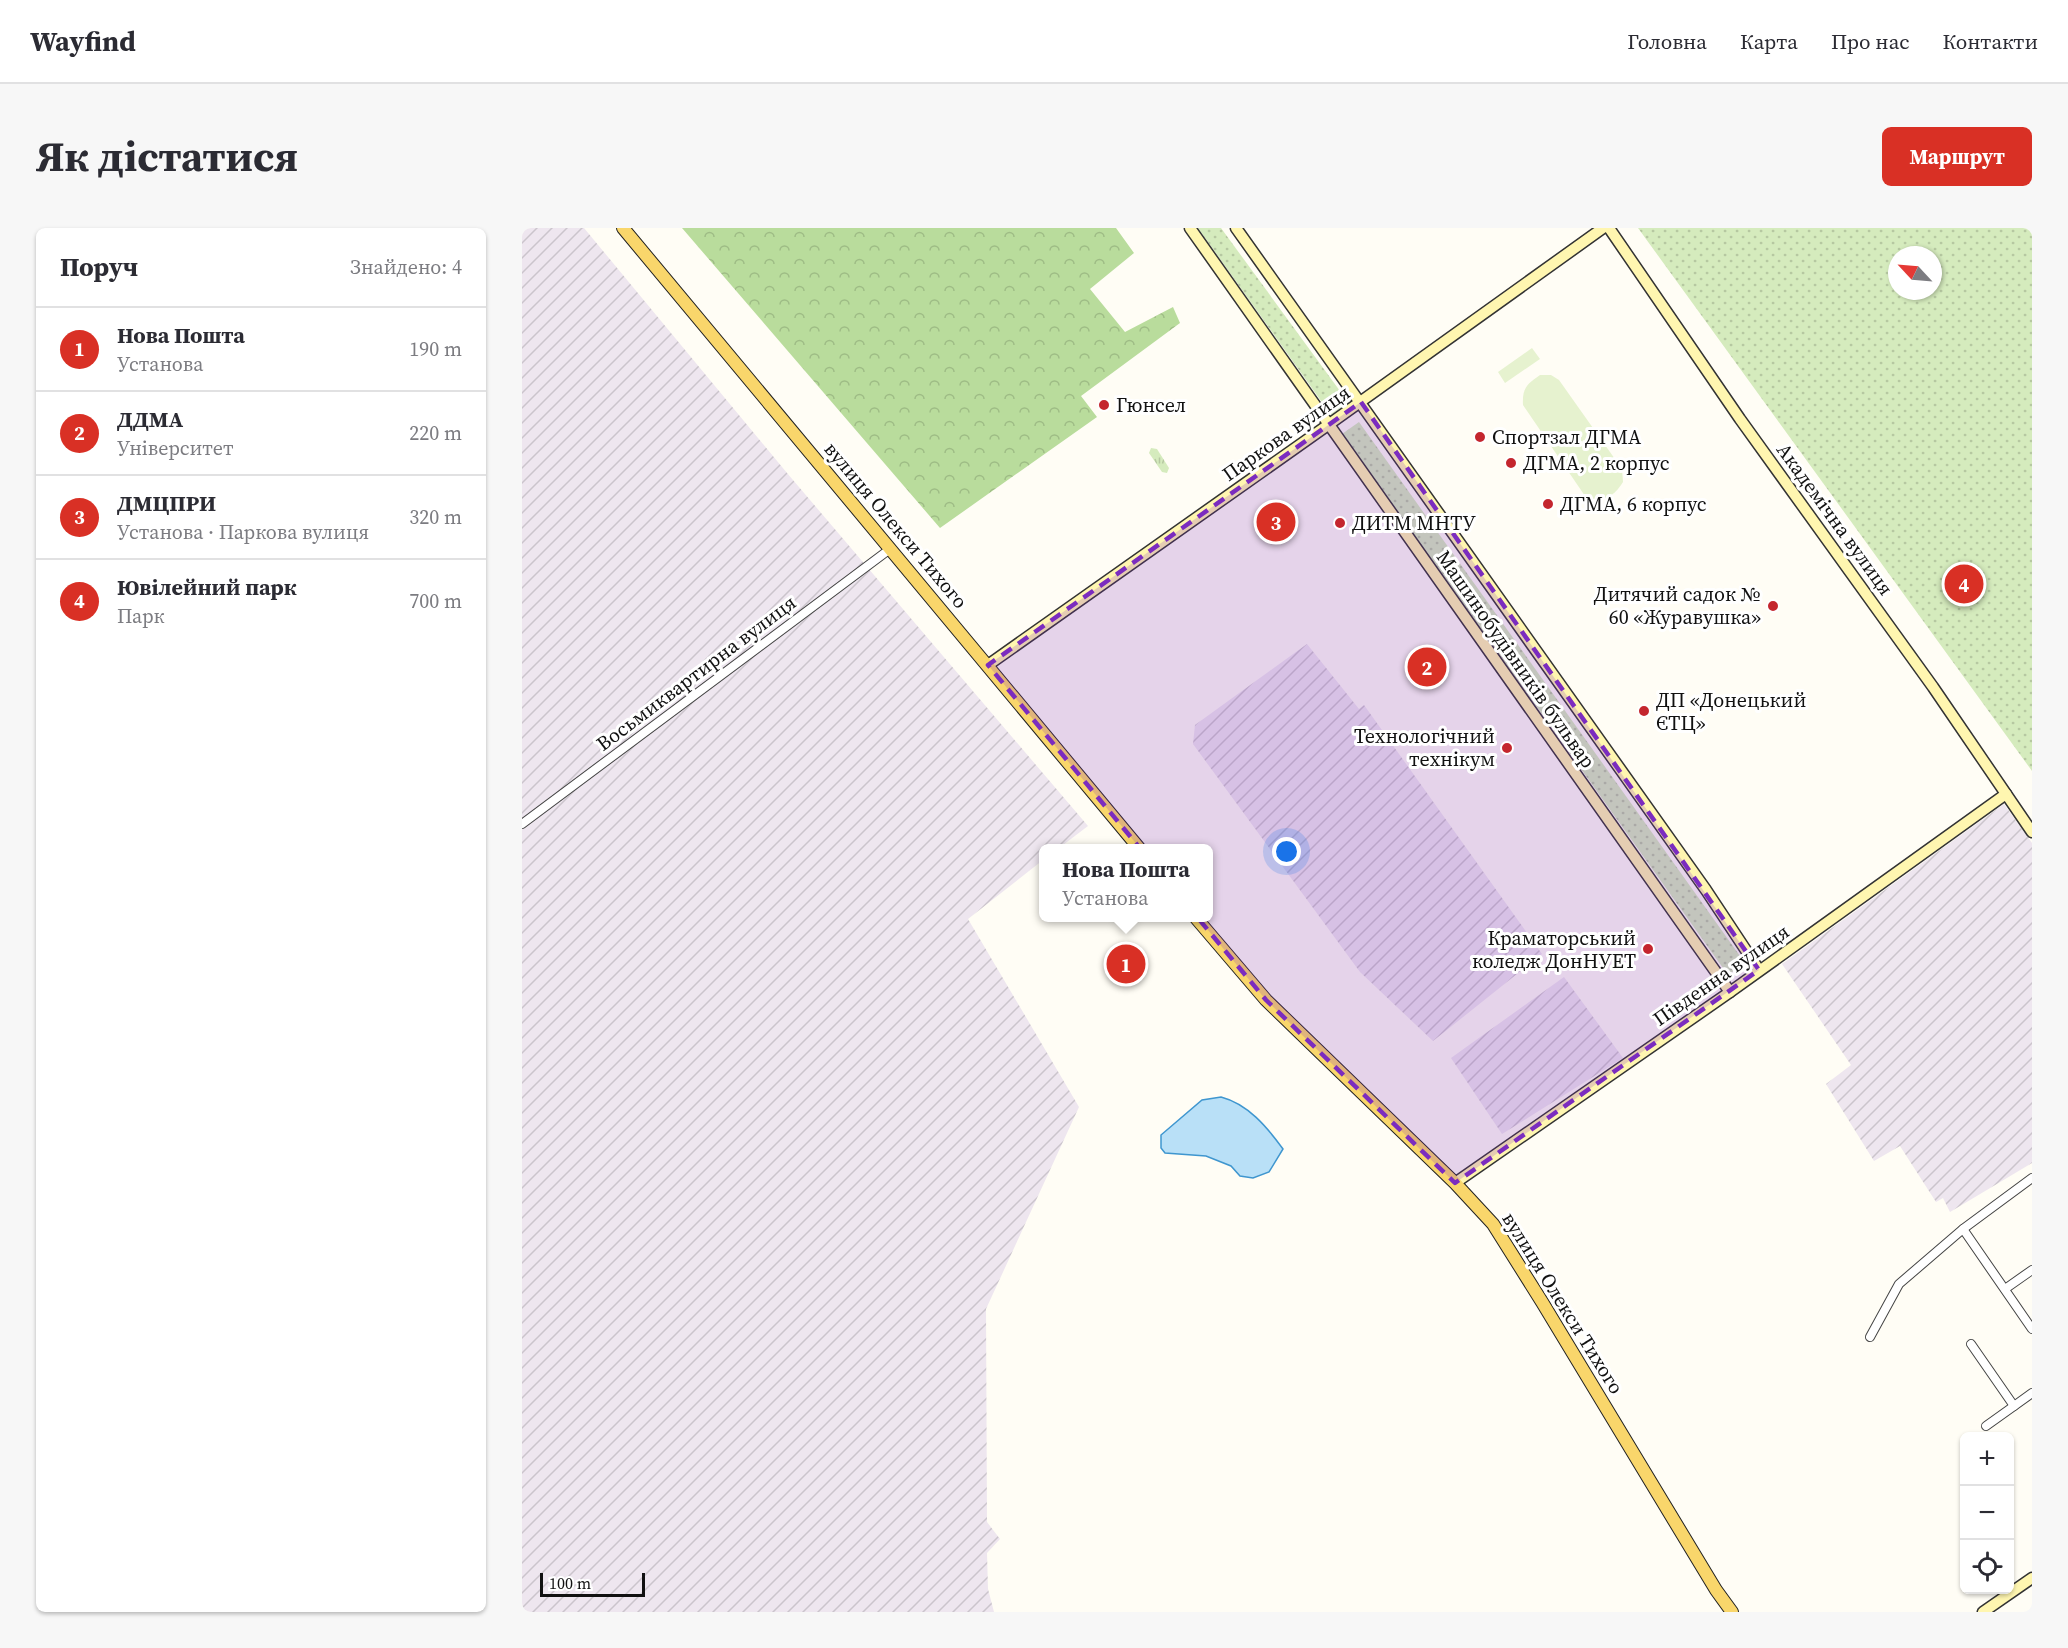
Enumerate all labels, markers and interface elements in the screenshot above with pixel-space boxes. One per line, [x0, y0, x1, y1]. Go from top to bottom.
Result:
text: Wayfind [30, 22, 136, 60]
text: Головна [1627, 27, 1707, 56]
text: Карта [1740, 27, 1798, 56]
text: Про нас [1831, 27, 1910, 56]
text: Контакти [1943, 27, 2038, 56]
text: Як дістатися [36, 127, 298, 185]
button: Маршрут [1882, 127, 2032, 186]
north arrow [1888, 246, 1942, 300]
text: Поруч [60, 249, 138, 285]
text: Знайдено: 4 [350, 253, 462, 281]
text: Нова Пошта [117, 320, 245, 350]
text: 1 [74, 335, 85, 363]
text: 190 m [409, 335, 462, 363]
text: Установа [117, 350, 203, 378]
street label: Паркова вулиця [1216, 378, 1356, 488]
place label: Гюнсел [1116, 391, 1186, 419]
marker: Гюнсел [1097, 398, 1111, 412]
text: ДДМА [117, 404, 183, 434]
text: 2 [74, 419, 85, 447]
text: 220 m [409, 419, 462, 447]
place label: Спортзал ДГМА [1492, 423, 1642, 451]
marker: Спортзал ДГМА [1473, 430, 1487, 444]
text: Університет [117, 434, 234, 462]
street label: вулиця Олекси Тихого [818, 436, 974, 614]
street label: Академічна вулиця [1770, 437, 1900, 601]
place label: ДГМА, 2 корпус [1523, 449, 1670, 477]
marker: ДГМА, 2 корпус [1504, 456, 1518, 470]
text: ДМЦПРИ [117, 488, 216, 518]
place label: ДГМА, 6 корпус [1560, 490, 1707, 518]
marker: ДГМА, 6 корпус [1541, 497, 1555, 511]
pin: 3 [1256, 500, 1296, 544]
text: 3 [74, 503, 85, 531]
text: 320 m [409, 503, 462, 531]
place label: ДИТМ МНТУ [1352, 509, 1476, 537]
marker: ДИТМ МНТУ [1333, 516, 1347, 530]
text: Установа · Паркова вулиця [117, 518, 369, 546]
street label: Машинобудівників бульвар [1430, 544, 1602, 774]
pin: 4 [1944, 562, 1984, 606]
text: Ювілейний парк [117, 572, 297, 602]
place label: Дитячий садок № 60 «Журавушка» [1594, 580, 1761, 631]
text: 4 [74, 587, 85, 615]
text: 700 m [409, 587, 462, 615]
street label: Восьмиквартирна вулиця [590, 589, 802, 757]
marker: Дитячий садок № 60 «Журавушка» [1766, 599, 1780, 613]
text: Парк [117, 602, 165, 630]
pin: 2 [1408, 644, 1446, 690]
place label: ДП «Донецький ЄТЦ» [1656, 686, 1806, 737]
marker: ДП «Донецький ЄТЦ» [1637, 704, 1651, 718]
place label: Технологічний технікум [1354, 722, 1495, 773]
marker: Технологічний технікум [1500, 741, 1514, 755]
your location [1272, 837, 1301, 866]
popup [1039, 844, 1213, 922]
text: Нова Пошта [1062, 854, 1190, 884]
text: Установа [1062, 884, 1148, 912]
street label: Південна вулиця [1647, 917, 1795, 1033]
place label: Краматорський коледж ДонНУЕТ [1472, 924, 1636, 975]
pin: 1 [1106, 942, 1146, 986]
marker: Краматорський коледж ДонНУЕТ [1641, 942, 1655, 956]
street label: вулиця Олекси Тихого [1496, 1207, 1630, 1399]
map controls [1960, 1432, 2014, 1594]
button: + [1960, 1432, 2014, 1486]
button: − [1960, 1486, 2014, 1540]
button: locate [1960, 1540, 2014, 1594]
scale bar [540, 1570, 645, 1598]
text: 100 m [549, 1572, 591, 1594]

